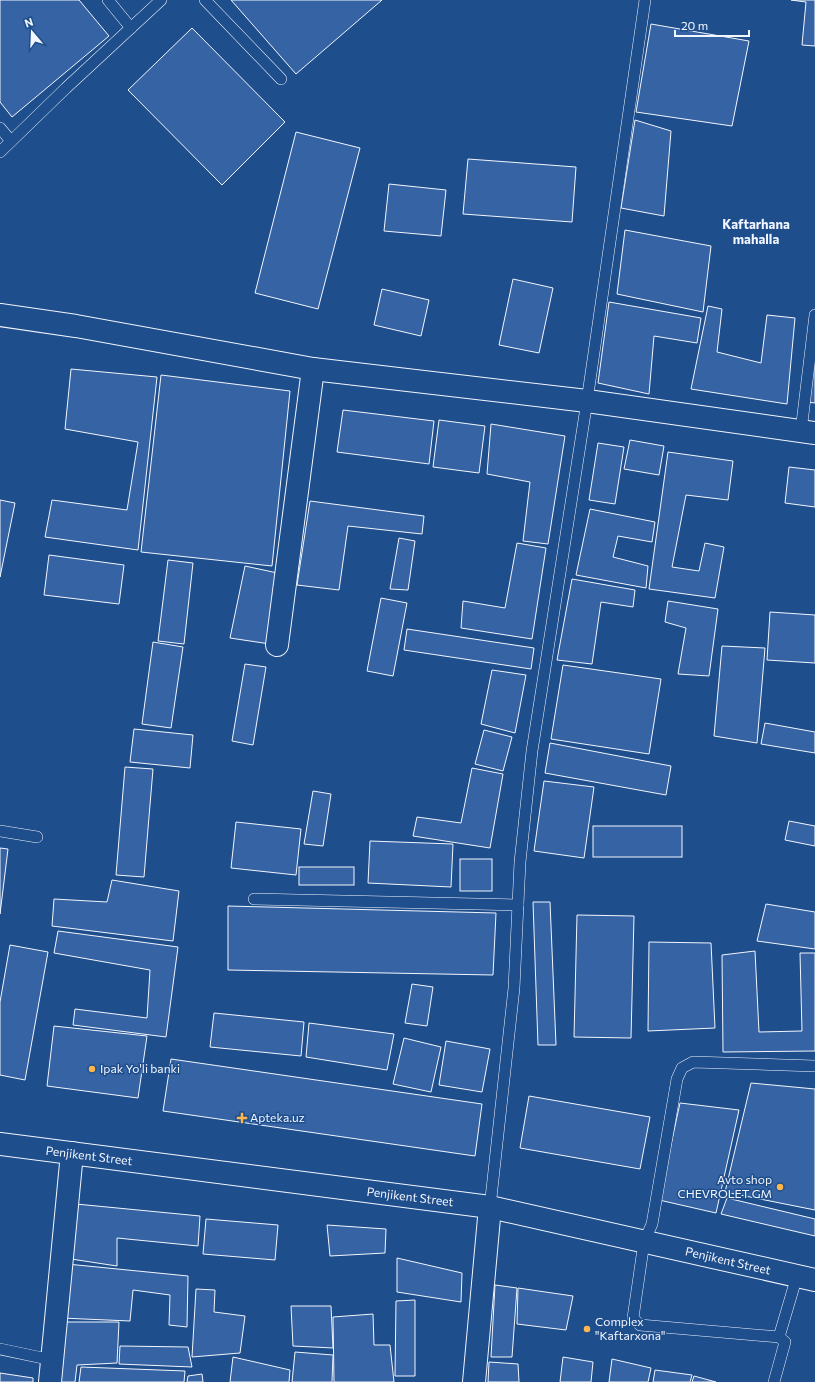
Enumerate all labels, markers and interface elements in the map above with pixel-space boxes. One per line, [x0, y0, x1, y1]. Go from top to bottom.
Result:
north arrow [12, 12, 52, 52]
scale bar [675, 12, 749, 38]
text: N [23, 15, 35, 30]
text: 20 m [681, 18, 708, 32]
district label: Kaftarhana mahalla [722, 216, 790, 247]
place label: Ipak Yo'li banki [100, 1061, 180, 1075]
marker: Ipak Yo'li banki [87, 1064, 97, 1074]
place label: Apteka.uz [250, 1110, 305, 1124]
marker: Apteka.uz [237, 1113, 247, 1123]
street label: Penjikent Street [45, 1143, 133, 1167]
place label: Avto shop CHEVROLET GM [677, 1172, 772, 1200]
marker: Avto shop CHEVROLET GM [775, 1182, 785, 1192]
street label: Penjikent Street [366, 1184, 454, 1208]
street label: Penjikent Street [684, 1243, 772, 1277]
place label: Complex "Kaftarxona" [595, 1314, 665, 1342]
marker: Complex "Kaftarxona" [582, 1324, 592, 1334]

